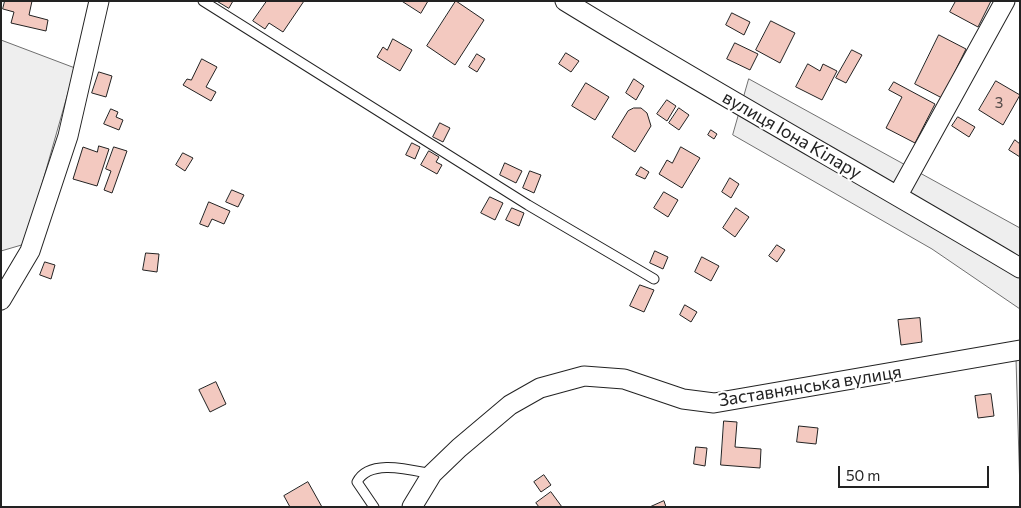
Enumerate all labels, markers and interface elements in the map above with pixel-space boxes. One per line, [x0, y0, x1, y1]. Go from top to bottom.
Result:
street label: вулиця Іона Кілару [719, 86, 865, 184]
house number: 3 [995, 94, 1003, 112]
street label: Заставнянська вулиця [717, 361, 903, 411]
scale bar [841, 456, 992, 488]
text: 50 m [846, 466, 880, 484]

